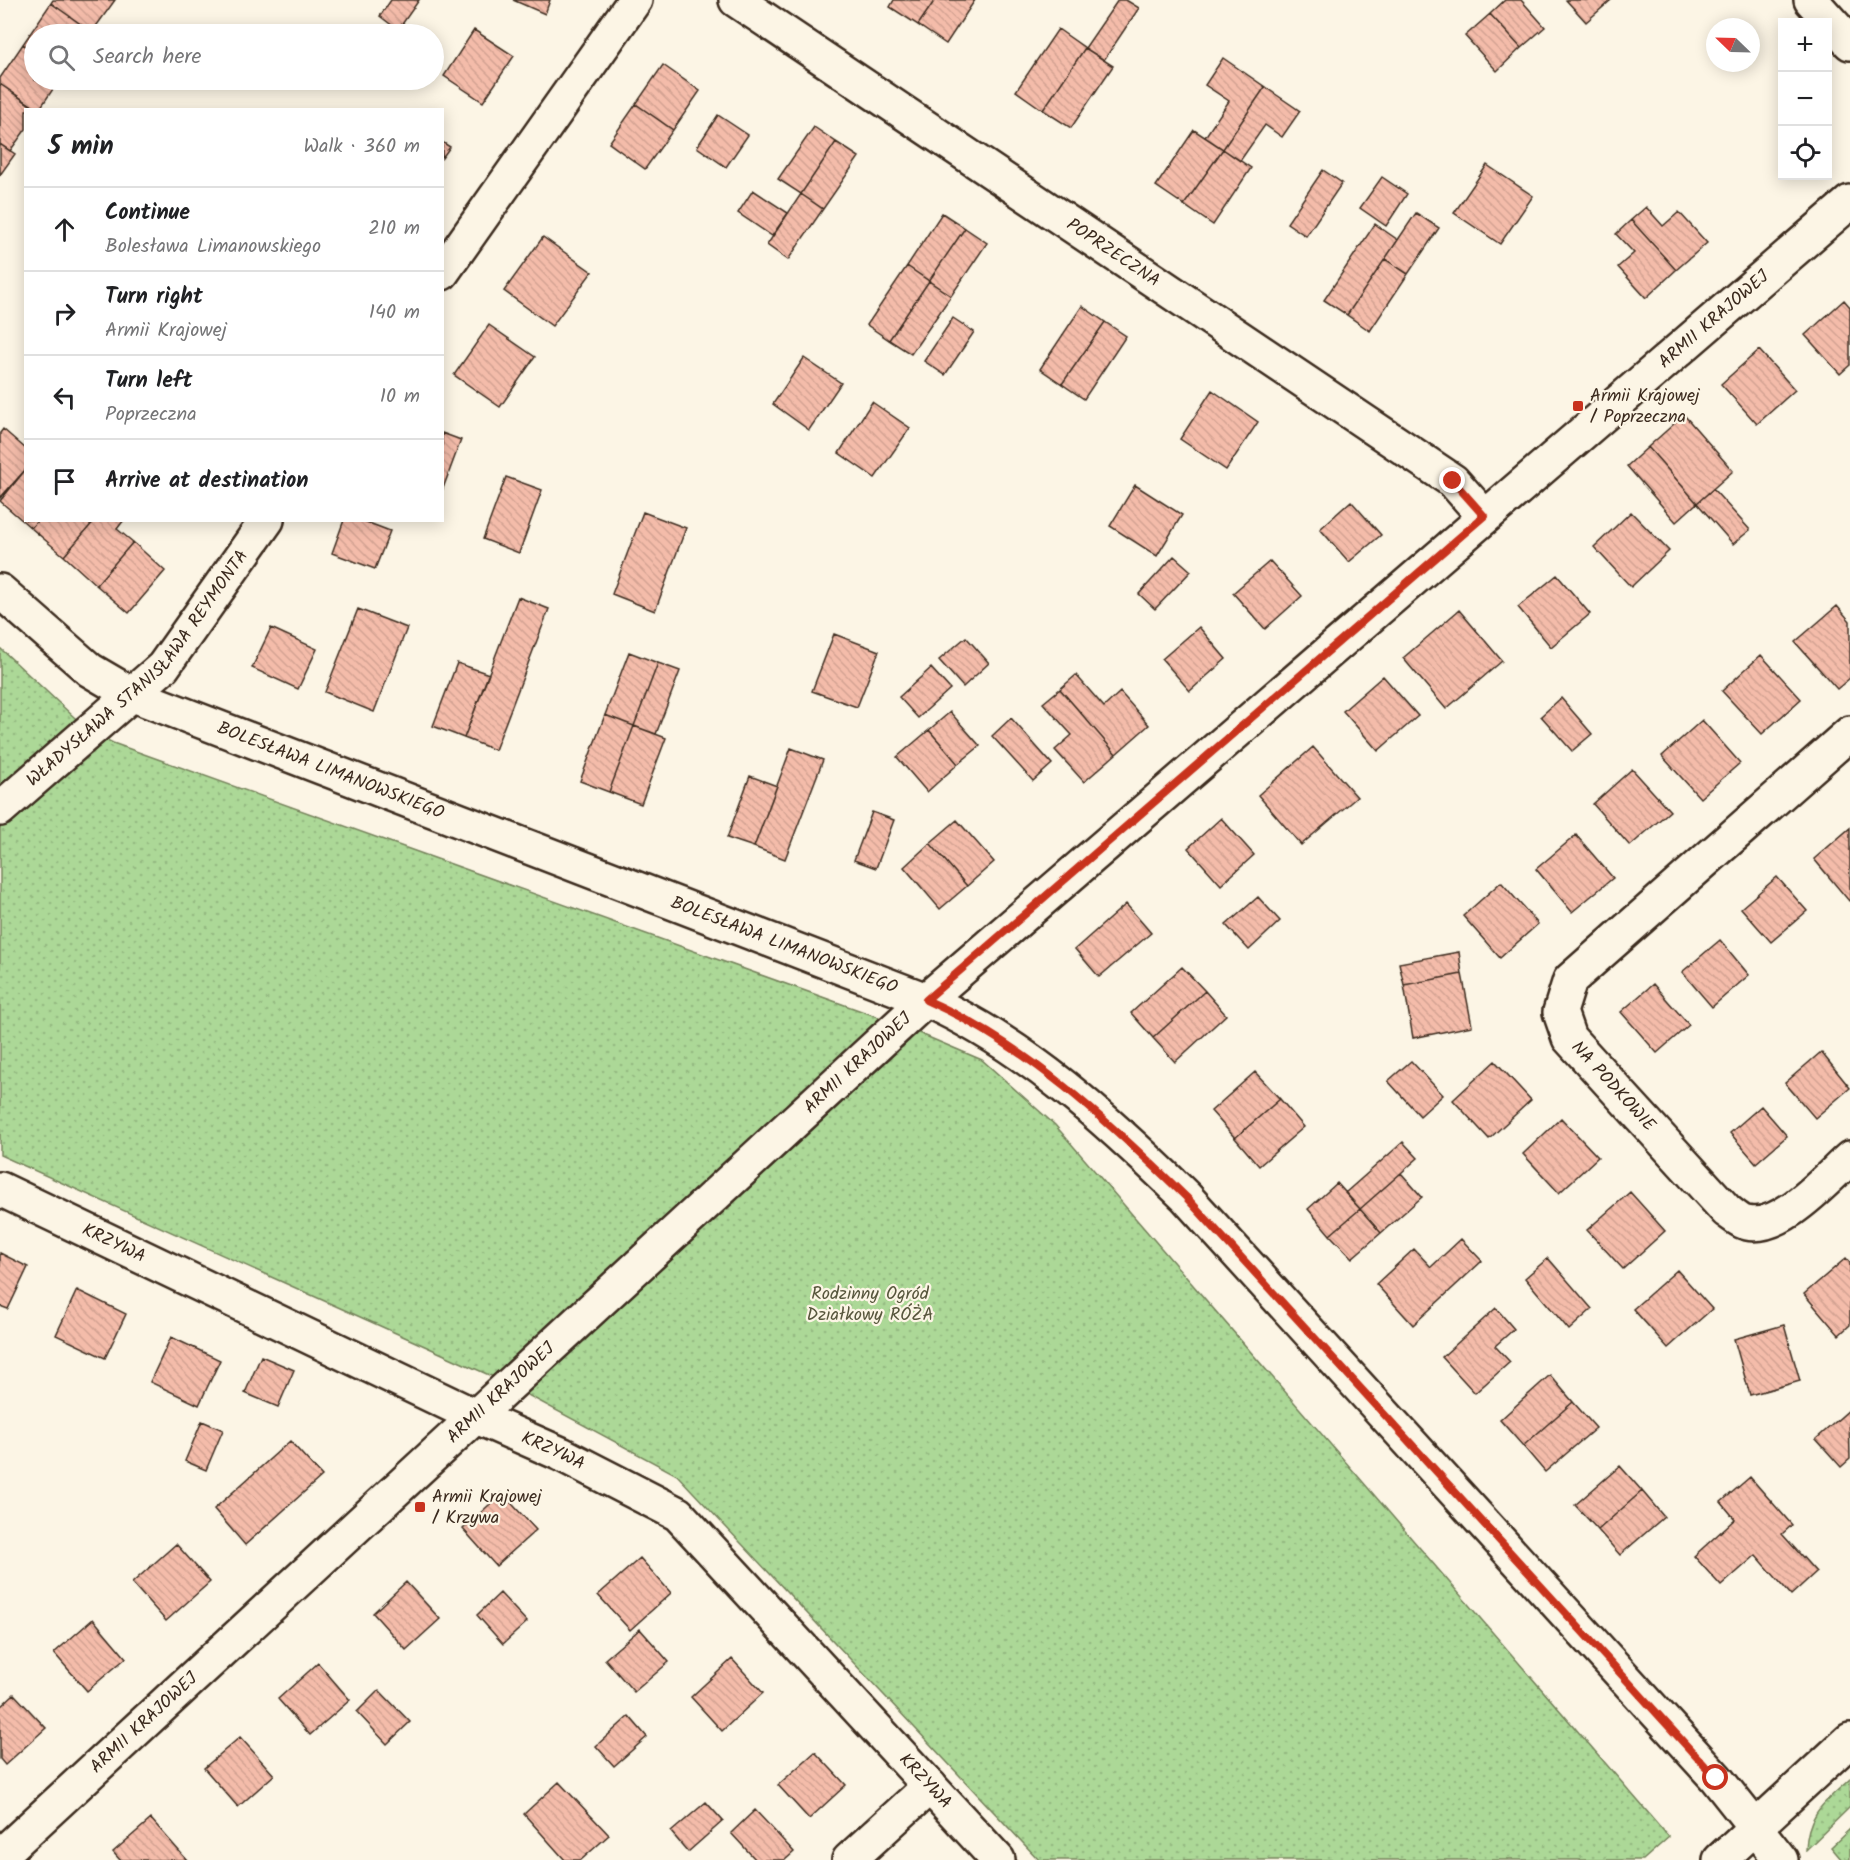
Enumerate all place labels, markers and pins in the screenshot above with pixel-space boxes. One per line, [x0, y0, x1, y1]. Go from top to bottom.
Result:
place label: Armii Krajowej / Poprzeczna [1590, 382, 1701, 432]
marker: Armii Krajowej / Poprzeczna [1571, 399, 1585, 413]
place label: Armii Krajowej / Krzywa [432, 1483, 543, 1533]
marker: Armii Krajowej / Krzywa [413, 1500, 427, 1514]

